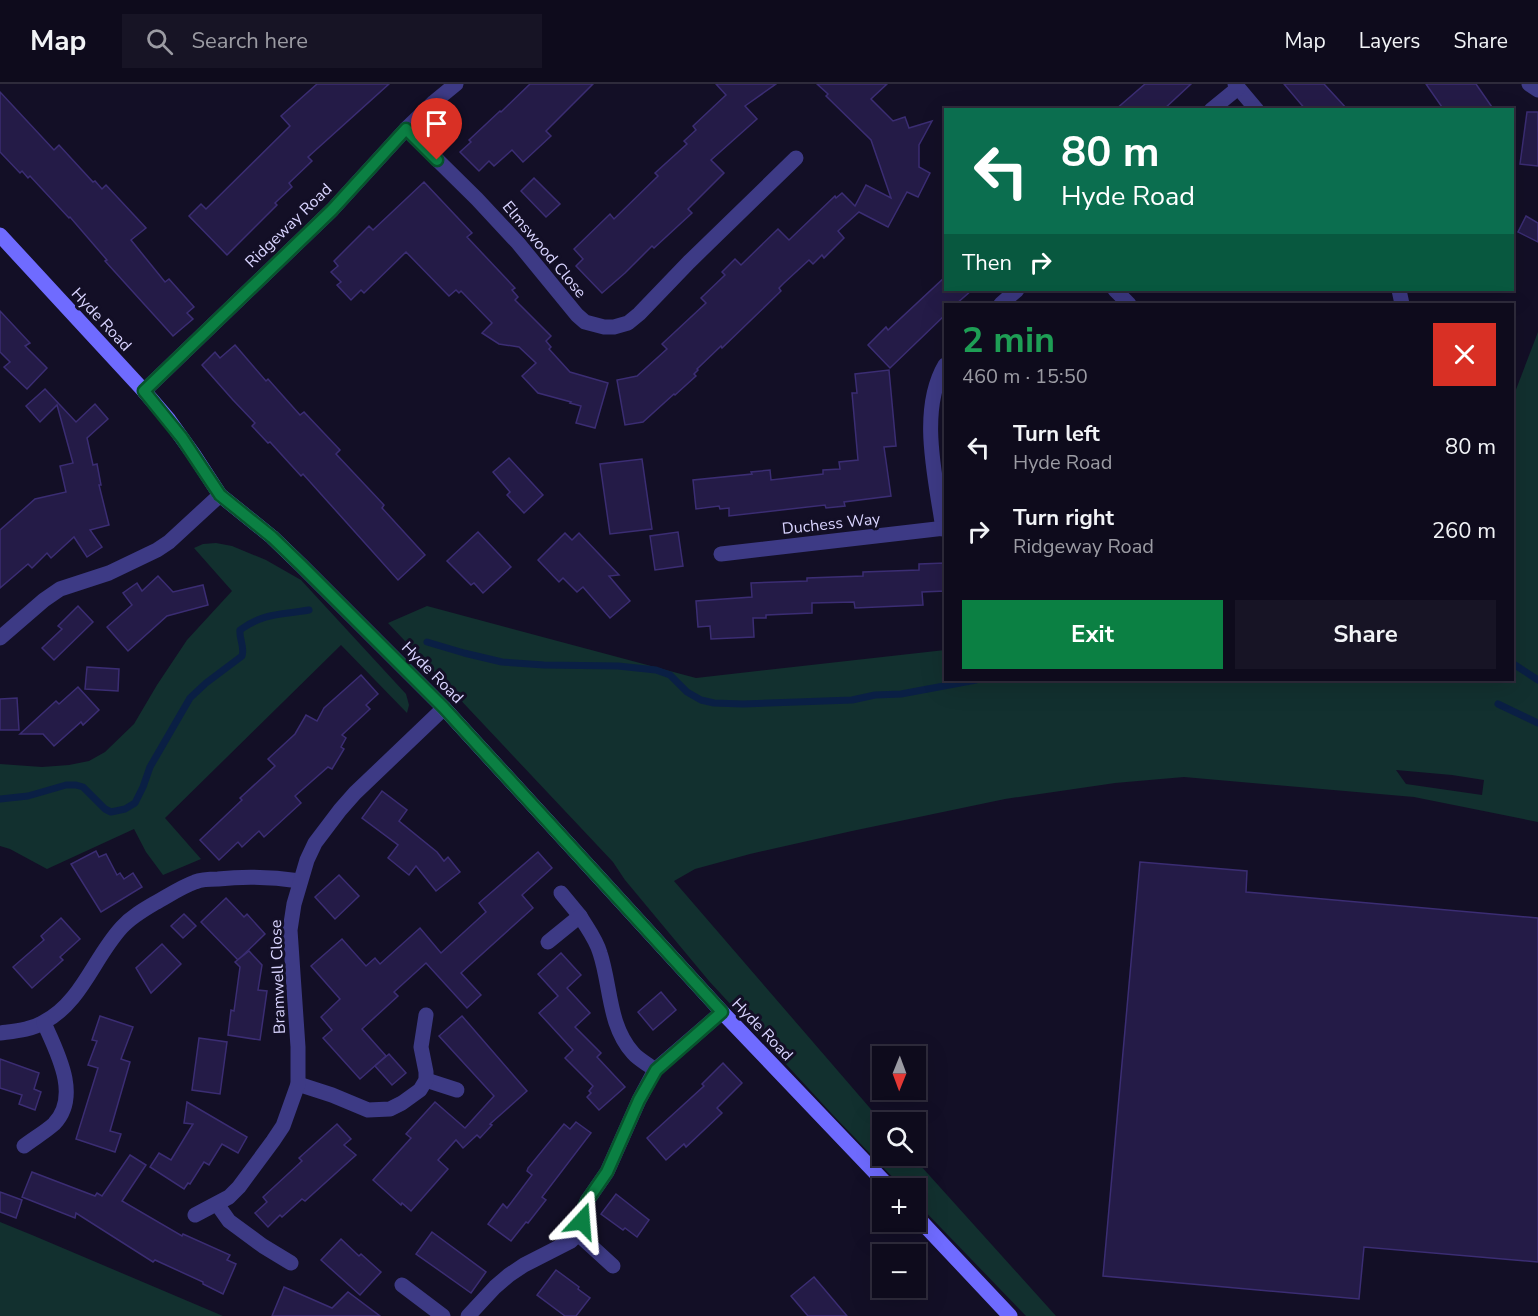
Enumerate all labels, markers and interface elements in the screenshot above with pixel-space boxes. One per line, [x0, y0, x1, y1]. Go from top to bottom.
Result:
search box [122, 14, 542, 68]
text: Map [30, 22, 86, 60]
icon: search [143, 25, 176, 58]
text: Search here [191, 26, 308, 56]
text: Map [1284, 27, 1326, 55]
text: Layers [1359, 27, 1420, 55]
text: Share [1453, 27, 1508, 55]
pin [411, 98, 462, 160]
icon: arrive [420, 107, 453, 140]
text: 80 m [1061, 124, 1160, 181]
icon: left [962, 132, 1040, 210]
text: Hyde Road [1061, 178, 1195, 215]
street label: Ridgeway Road [240, 179, 337, 273]
street label: Elmswood Close [497, 196, 591, 303]
icon: right [1024, 246, 1057, 279]
text: Then [962, 248, 1012, 278]
street label: Hyde Road [66, 283, 136, 356]
text: 2 min [962, 316, 1055, 365]
button: close [1433, 323, 1496, 386]
text: 460 m · 15:50 [962, 363, 1088, 390]
text: Turn left [1013, 419, 1100, 449]
icon: left [962, 431, 995, 464]
text: 80 m [1445, 432, 1496, 462]
text: Hyde Road [1013, 449, 1112, 476]
text: Turn right [1013, 503, 1114, 533]
street label: Duchess Way [781, 508, 882, 540]
icon: right [962, 515, 995, 548]
text: 260 m [1432, 516, 1496, 546]
text: Ridgeway Road [1013, 533, 1154, 560]
button: Exit [962, 600, 1223, 669]
button: Share [1235, 600, 1496, 669]
street label: Hyde Road [396, 637, 468, 709]
street label: Bramwell Close [265, 919, 291, 1035]
street label: Hyde Road [727, 993, 798, 1066]
north arrow [872, 1046, 926, 1100]
map controls [872, 1046, 926, 1298]
button: search [872, 1112, 926, 1166]
button: + [872, 1178, 926, 1232]
position arrow [550, 1189, 614, 1253]
button: − [872, 1244, 926, 1298]

